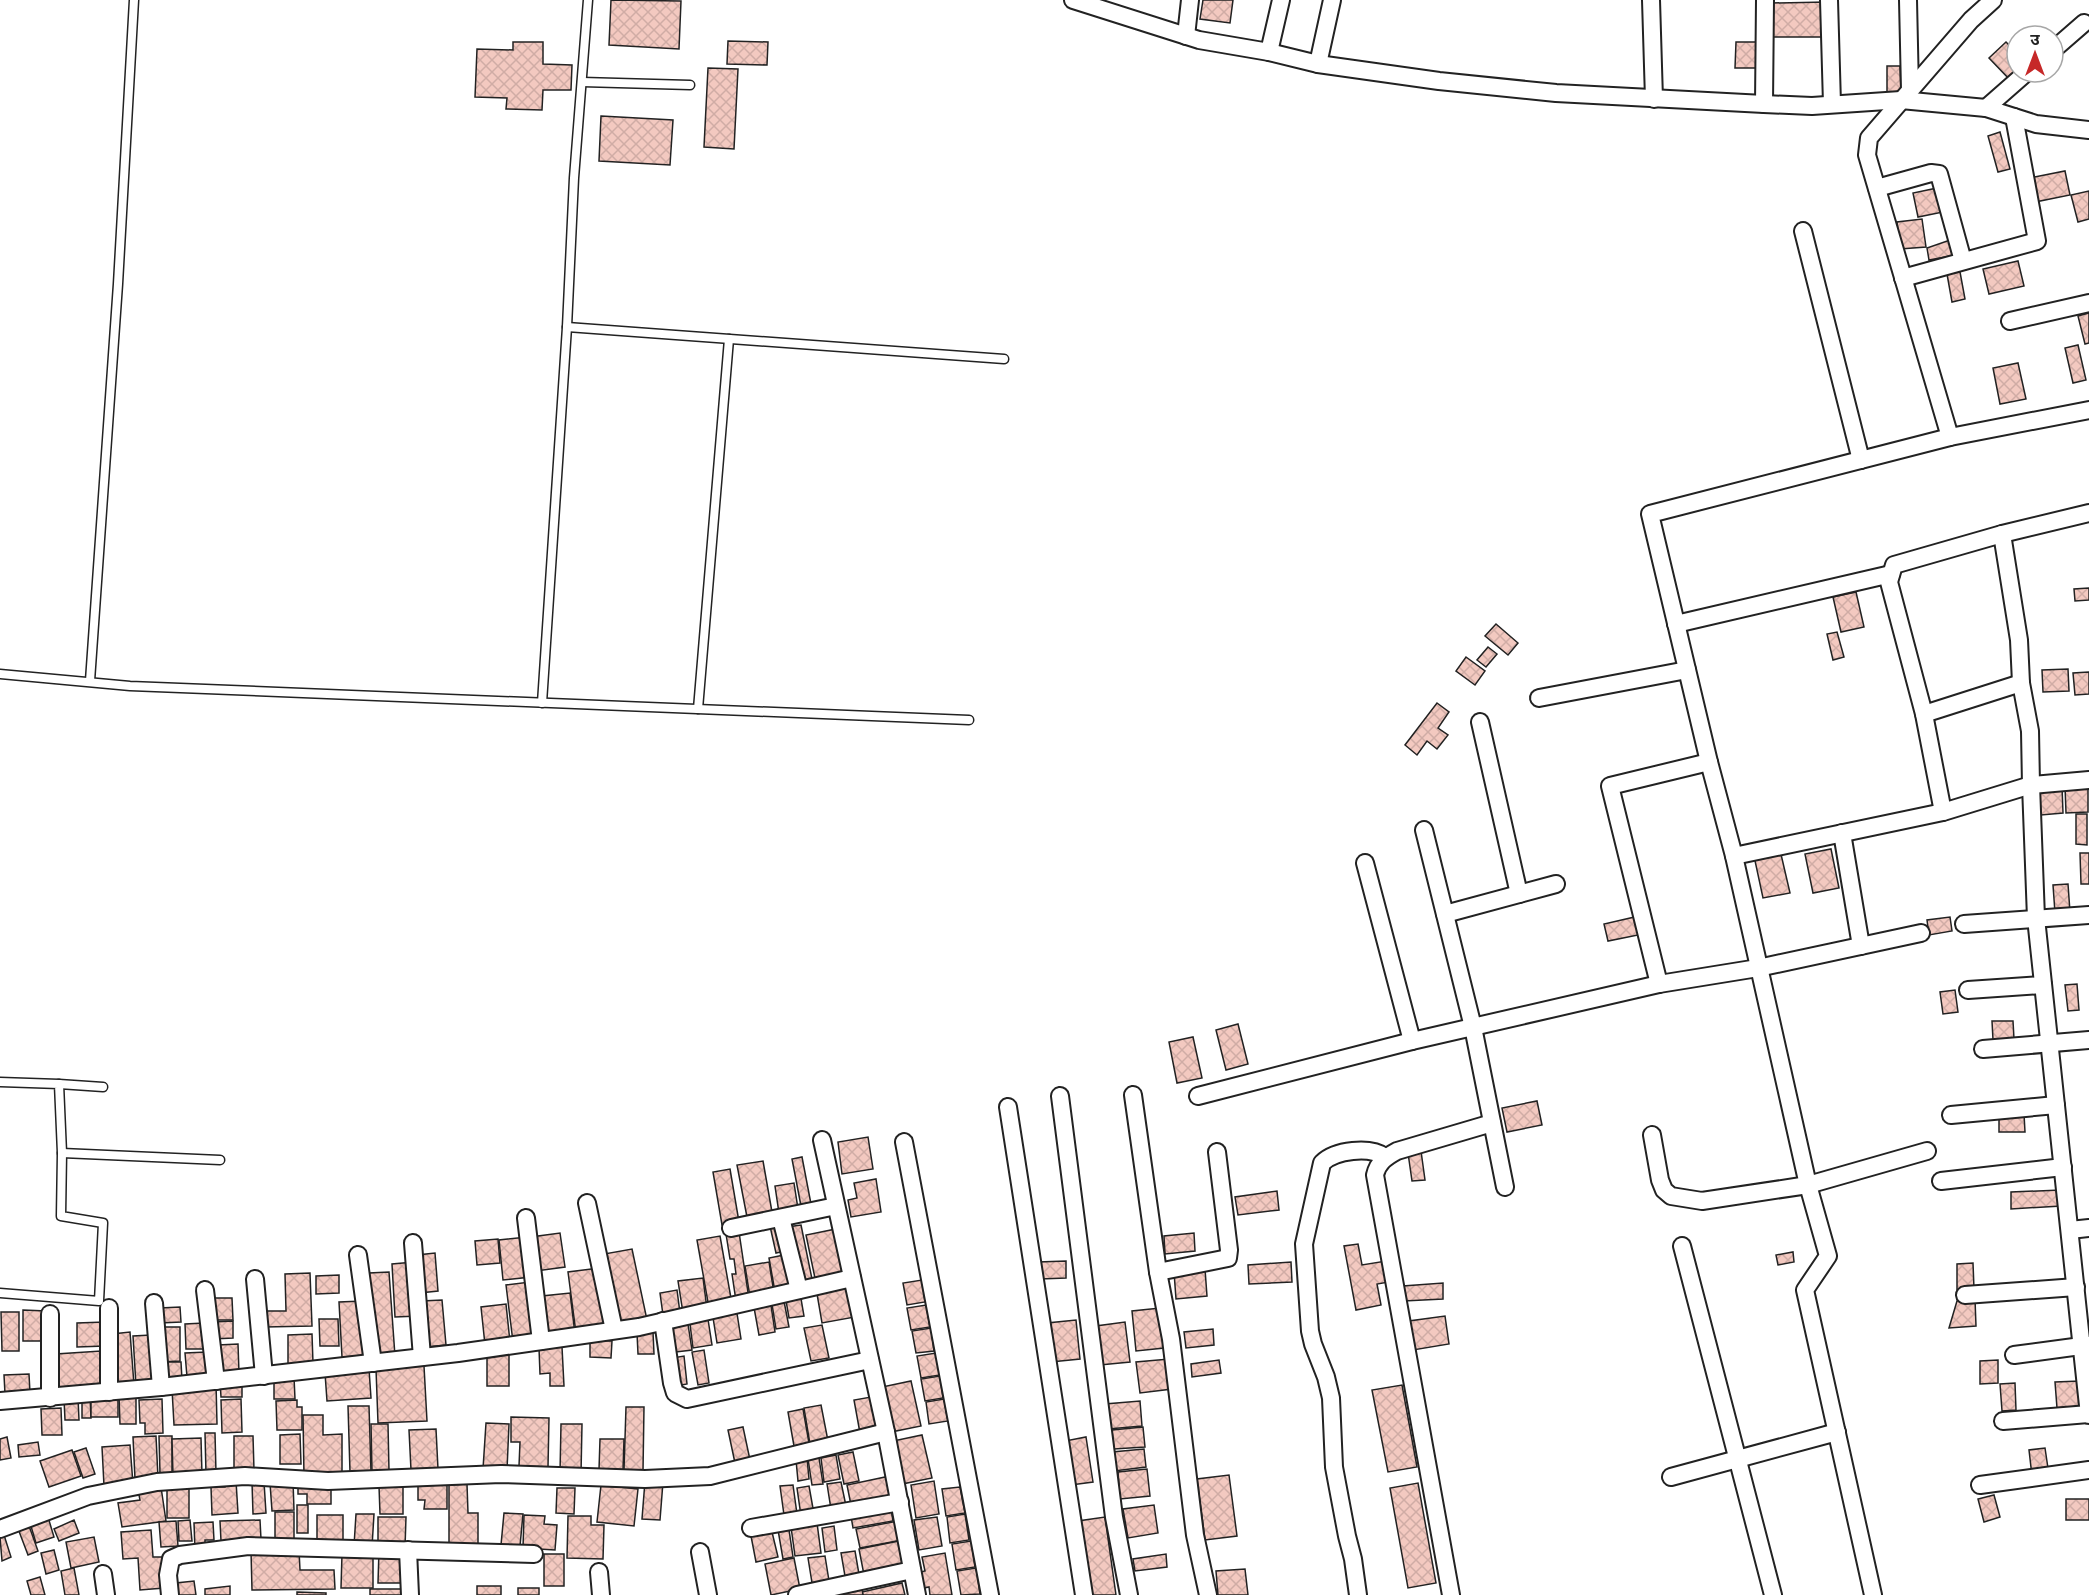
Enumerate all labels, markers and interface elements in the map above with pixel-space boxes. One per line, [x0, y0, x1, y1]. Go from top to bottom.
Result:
north arrow [2005, 24, 2065, 84]
text: उ [2030, 30, 2040, 49]

